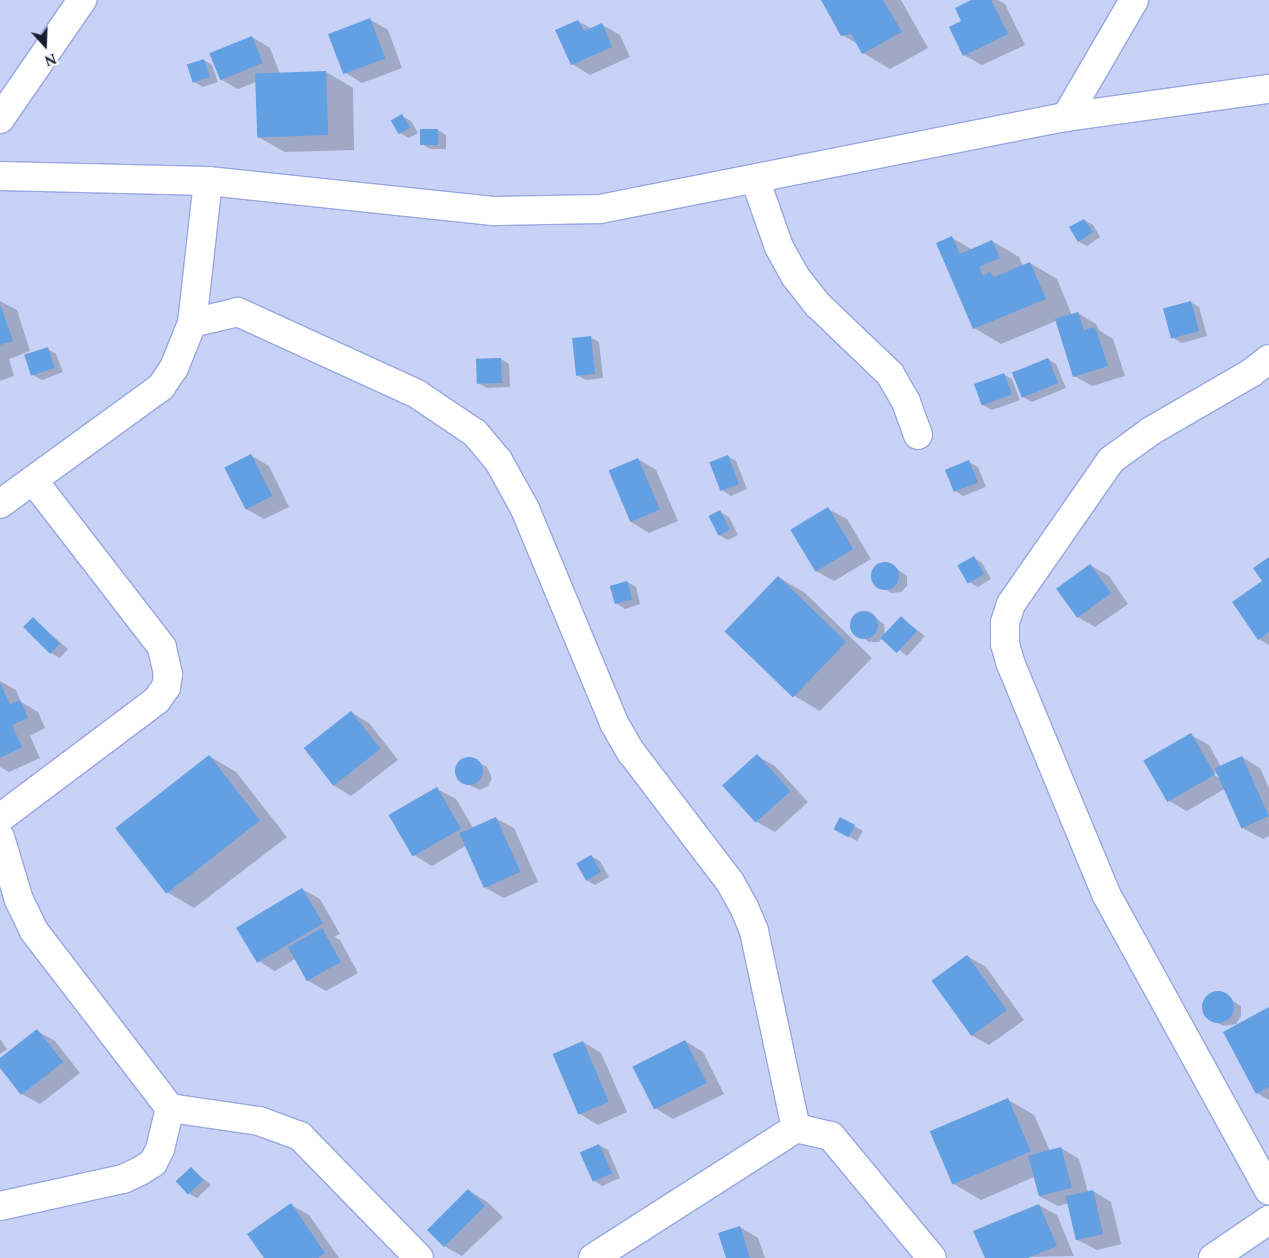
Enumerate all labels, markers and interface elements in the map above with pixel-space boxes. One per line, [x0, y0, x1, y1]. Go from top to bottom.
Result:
north arrow [20, 20, 70, 70]
text: N [41, 48, 59, 71]

